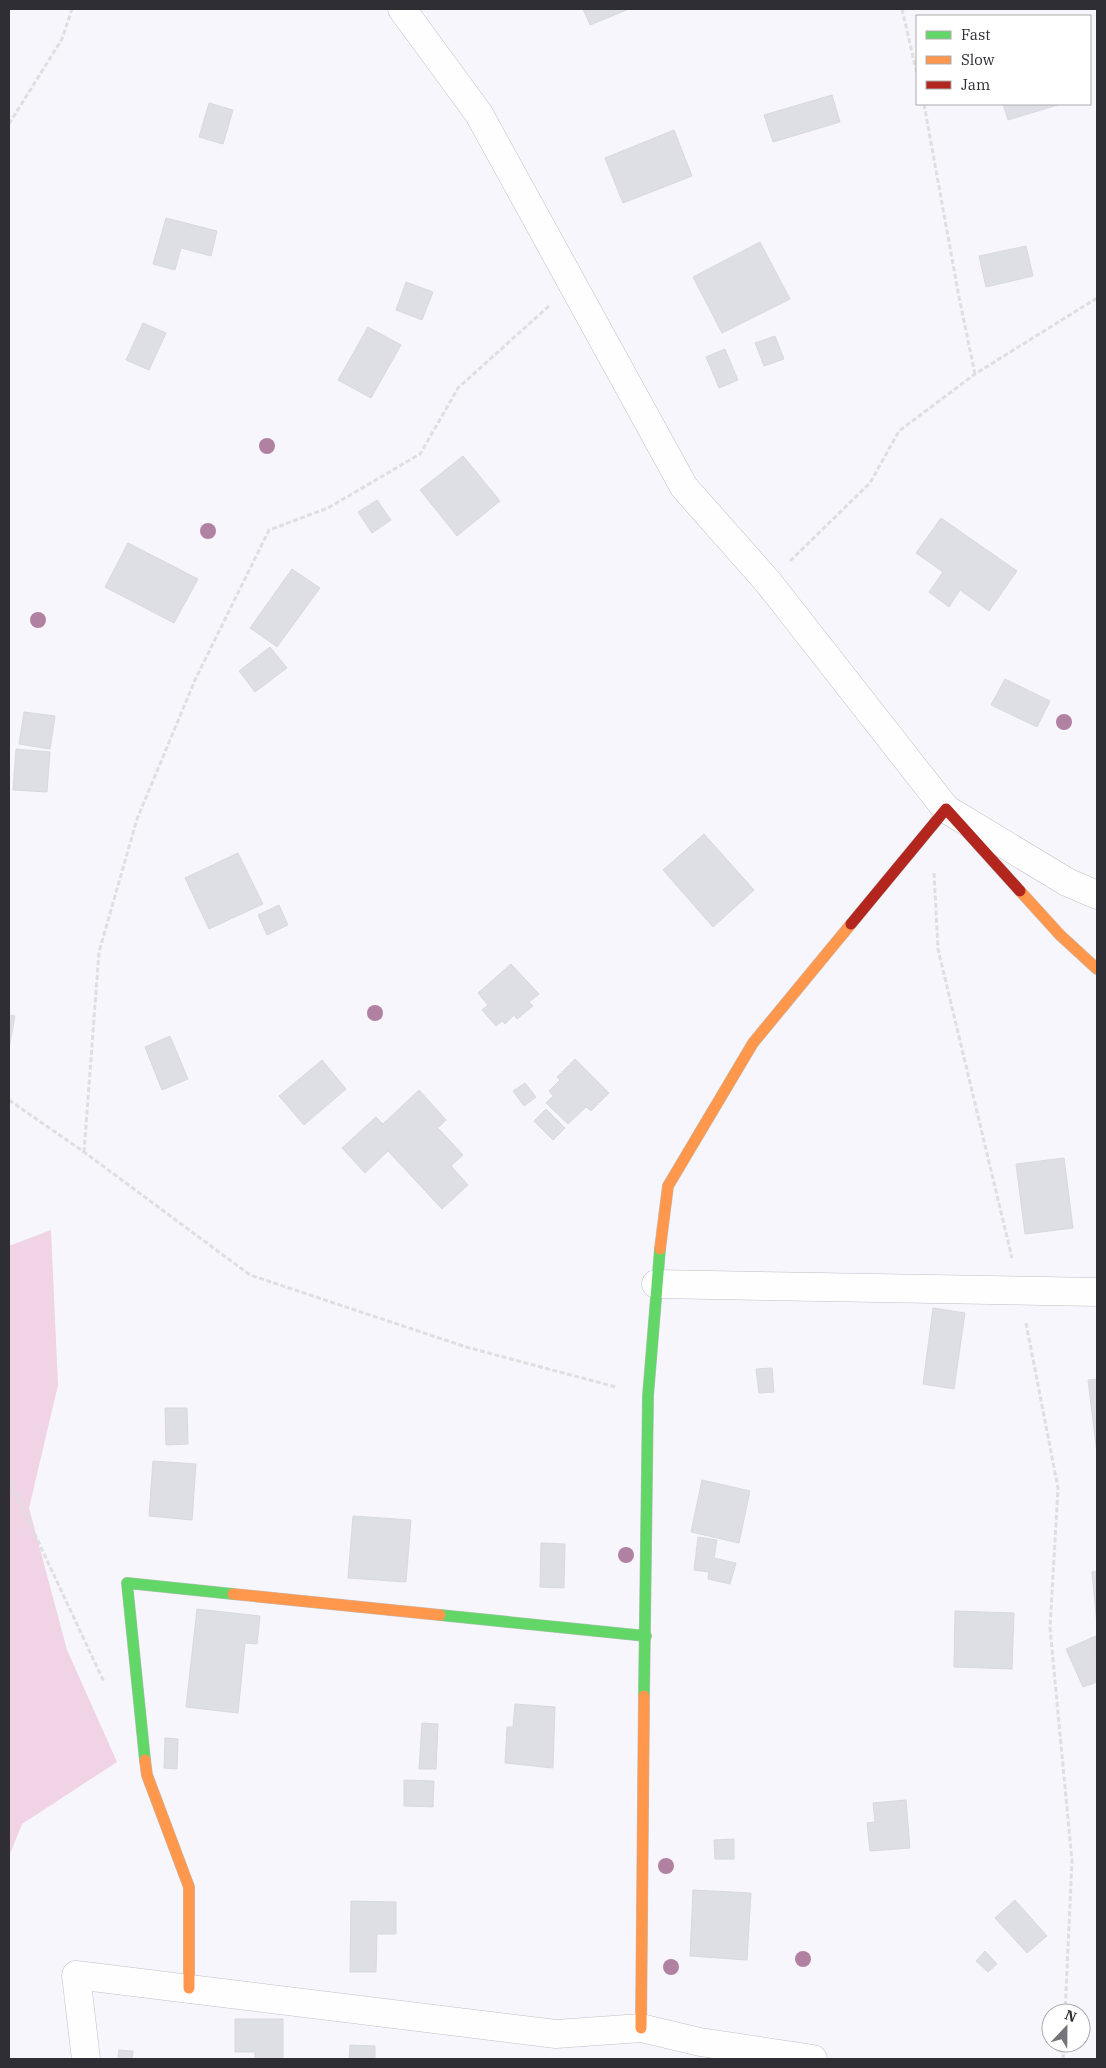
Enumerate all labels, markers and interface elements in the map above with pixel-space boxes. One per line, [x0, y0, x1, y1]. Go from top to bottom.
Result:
legend [916, 15, 1091, 105]
text: Fast [961, 25, 991, 44]
text: Slow [961, 50, 995, 69]
text: Jam [961, 75, 990, 94]
north arrow [1041, 2003, 1091, 2053]
text: N [1062, 2006, 1079, 2026]

